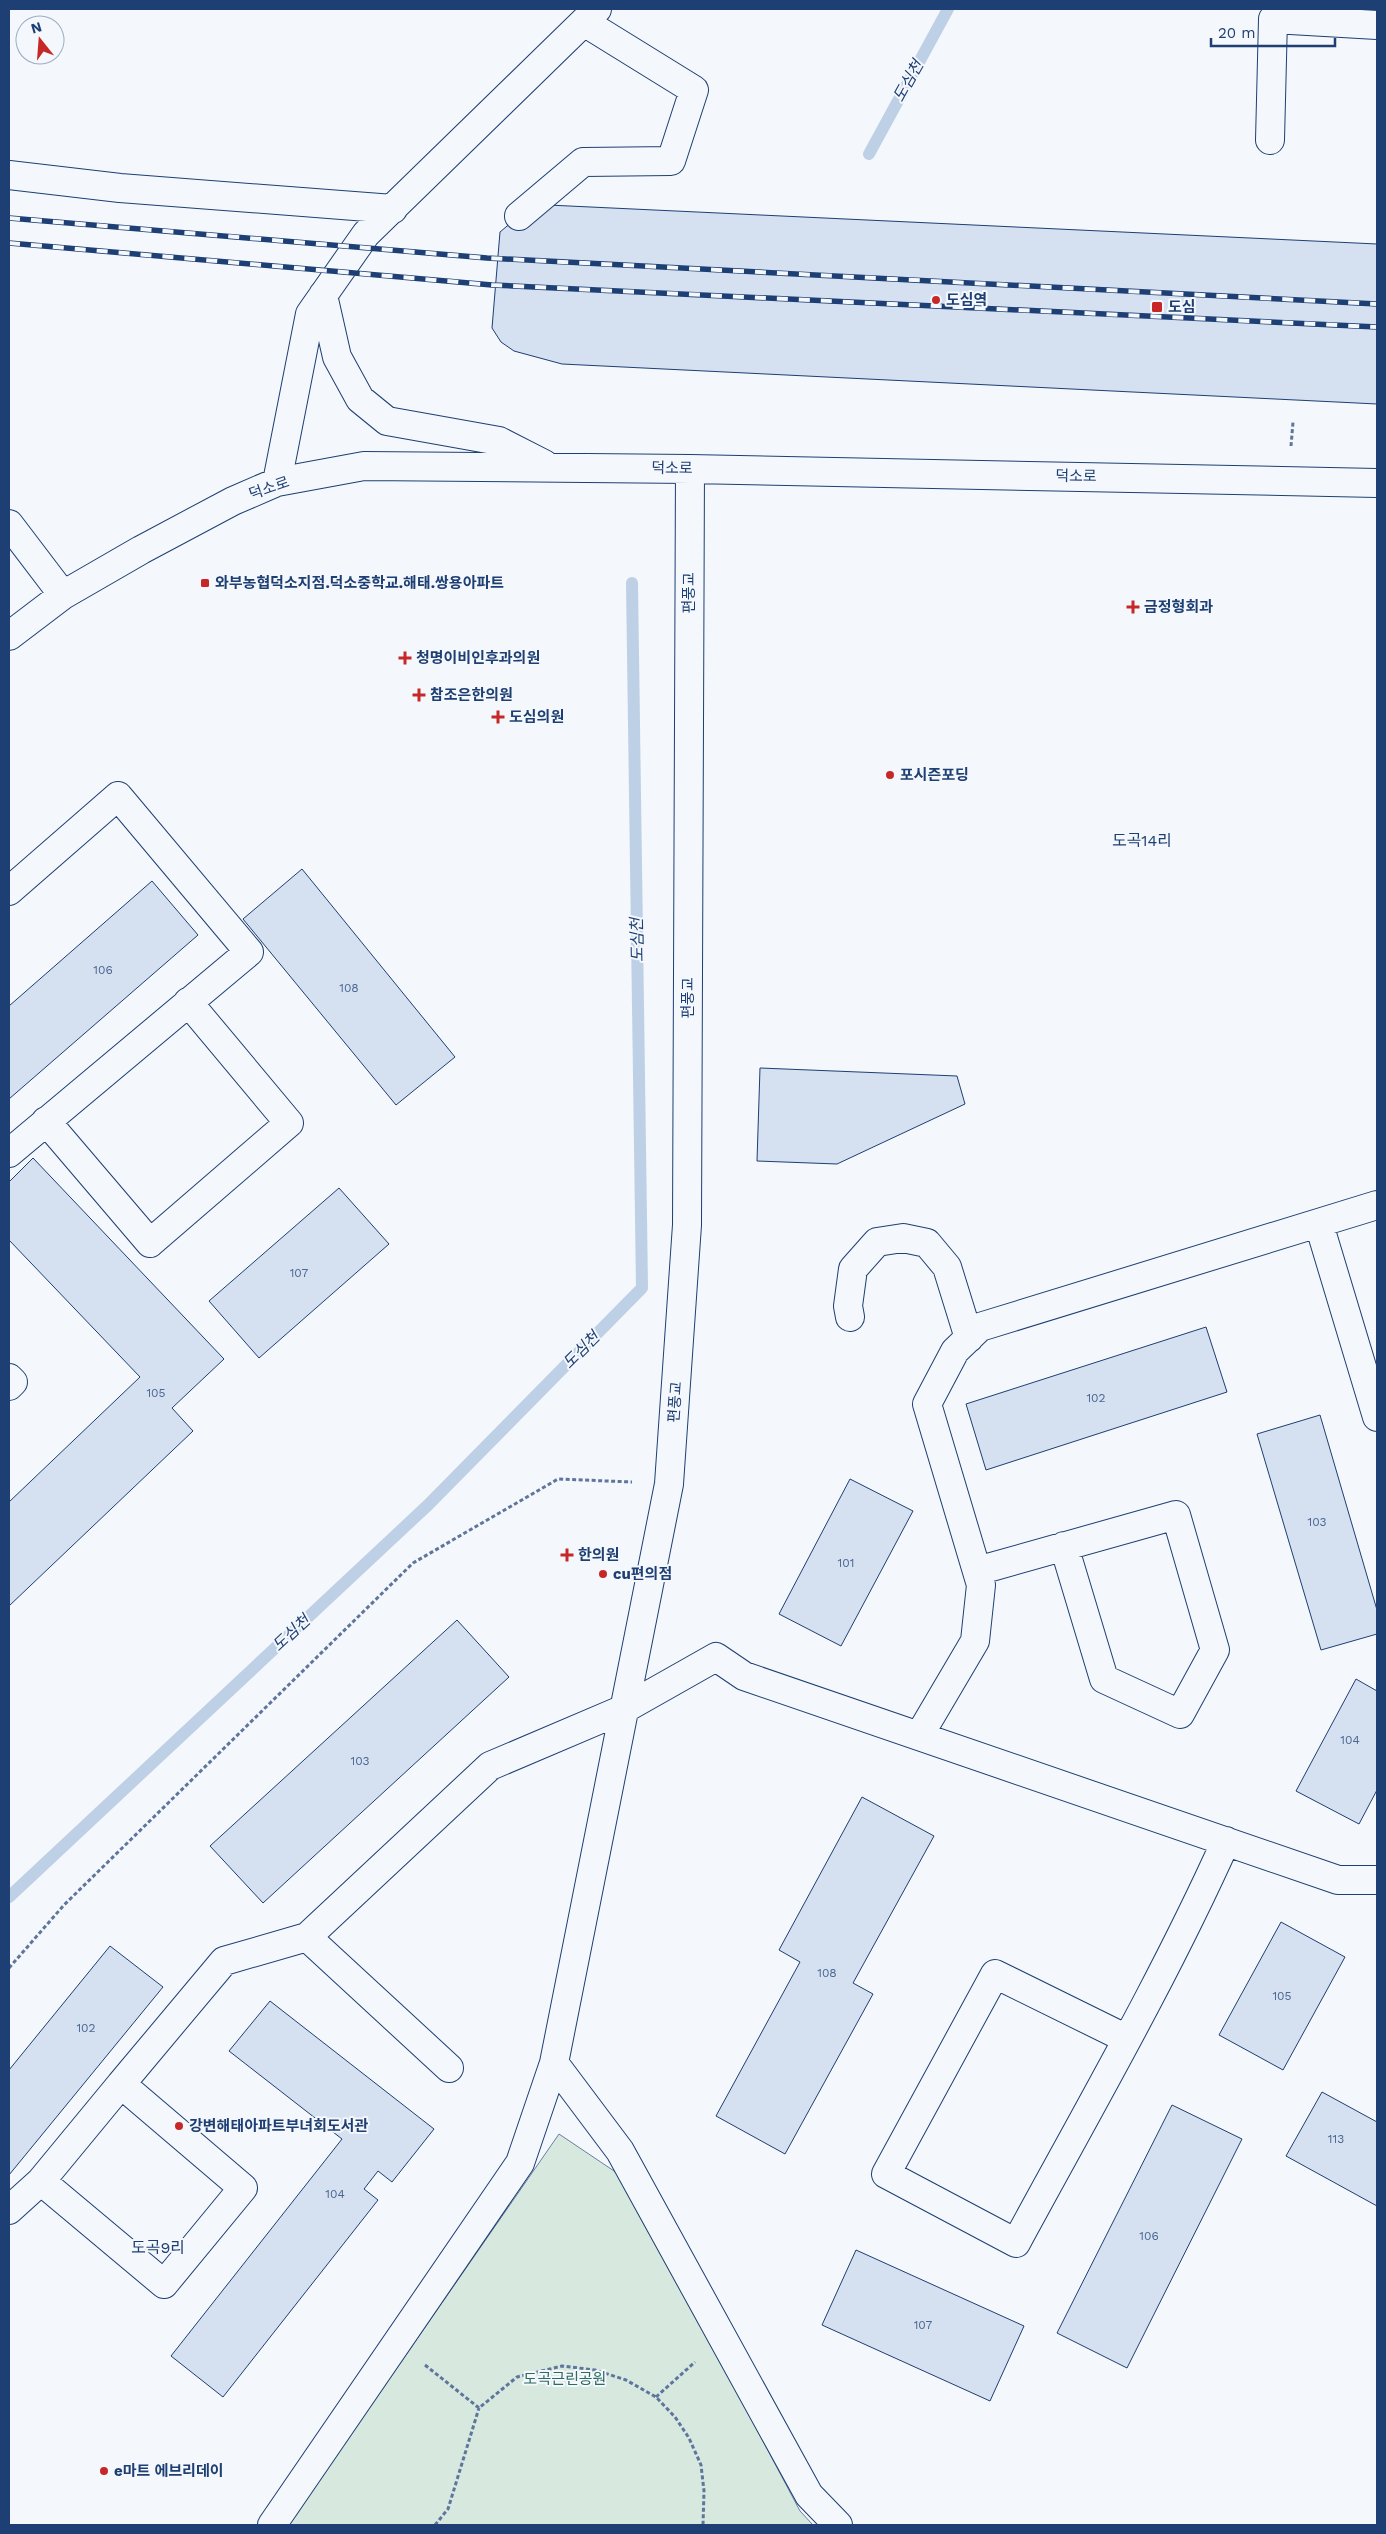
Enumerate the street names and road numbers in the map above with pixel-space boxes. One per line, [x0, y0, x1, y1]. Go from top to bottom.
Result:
street label: 덕소로 [651, 459, 693, 477]
street label: 덕소로 [1055, 467, 1097, 485]
street label: 덕소로 [246, 473, 292, 503]
street label: 편풍교 [680, 572, 698, 614]
street label: 편풍교 [679, 977, 697, 1019]
street label: 편풍교 [665, 1381, 685, 1423]

